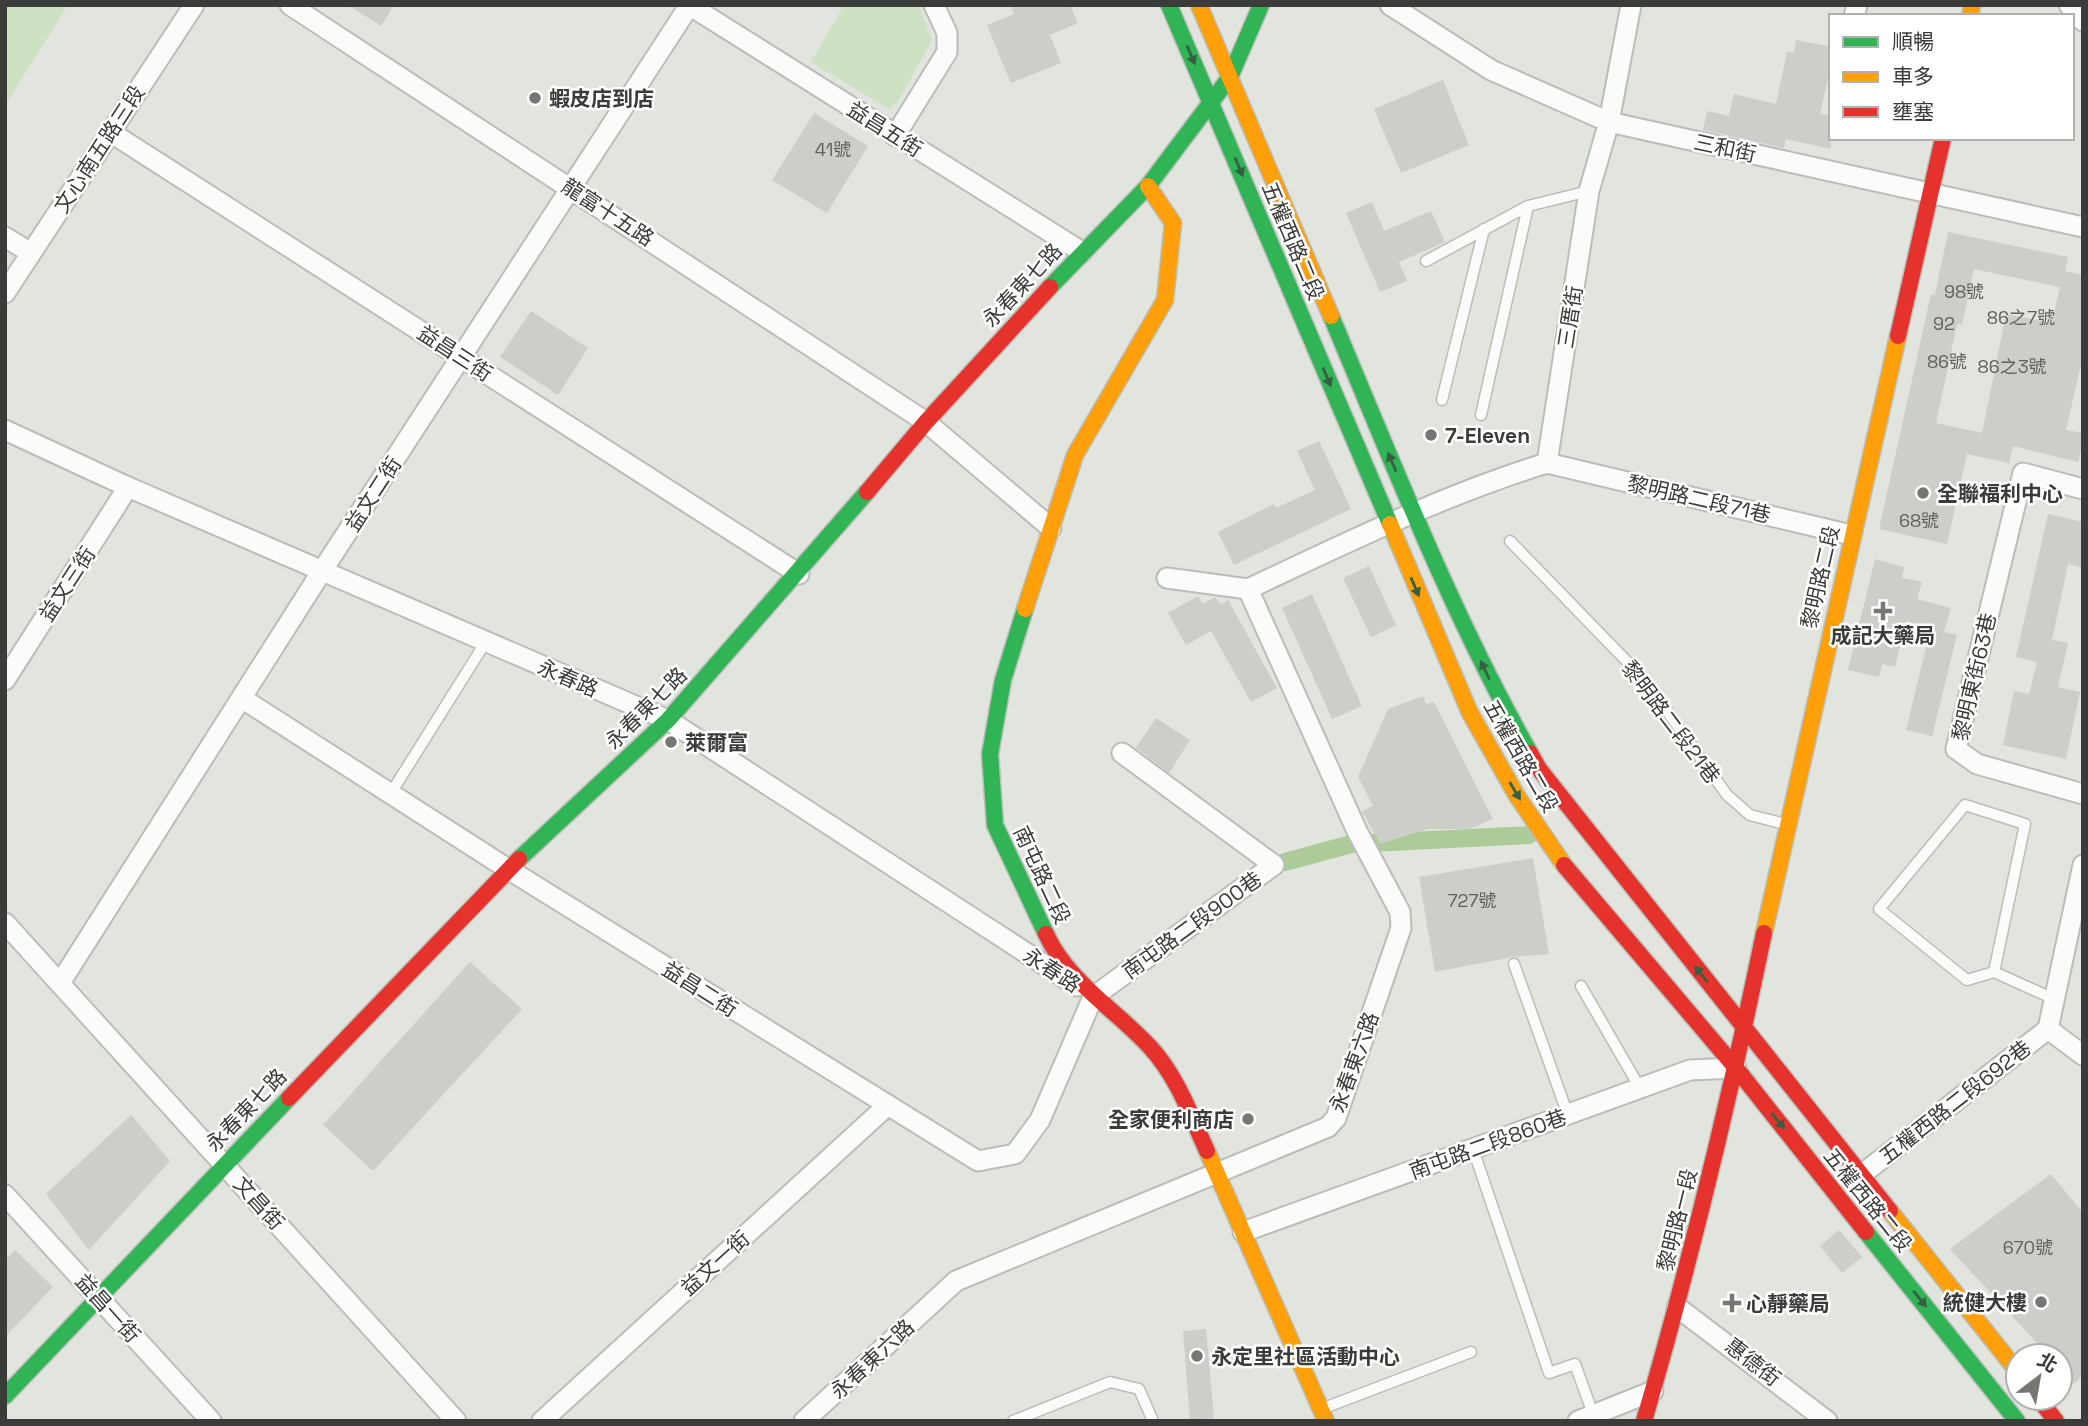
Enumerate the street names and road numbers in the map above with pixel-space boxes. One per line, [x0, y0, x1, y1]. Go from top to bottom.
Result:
street label: 文心南五路三段 [48, 80, 150, 218]
street label: 益昌五街 [842, 95, 928, 163]
street label: 三和街 [1691, 128, 1759, 168]
street label: 龍富十五路 [557, 172, 659, 252]
street label: 五權西路二段 [1256, 178, 1330, 304]
street label: 永春東七路 [976, 237, 1068, 333]
street label: 三厝街 [1552, 284, 1588, 350]
street label: 益昌三街 [412, 319, 498, 387]
street label: 益文二街 [339, 451, 407, 537]
street label: 黎明路二段71巷 [1625, 469, 1773, 529]
street label: 黎明路二段 [1795, 523, 1845, 631]
street label: 益文三街 [33, 541, 101, 627]
street label: 黎明東街63巷 [1946, 610, 2002, 744]
street label: 永春路 [534, 653, 602, 703]
street label: 黎明路二段21巷 [1616, 655, 1726, 789]
street label: 永春東七路 [599, 661, 693, 755]
street label: 五權西路二段 [1478, 695, 1564, 817]
street label: 南屯路二段 [1008, 822, 1076, 928]
street label: 南屯路二段900巷 [1117, 865, 1267, 985]
street label: 永春路 [1018, 942, 1086, 998]
street label: 益昌二街 [657, 955, 743, 1023]
street label: 永春東六路 [1323, 1008, 1385, 1116]
street label: 五權西路二段692巷 [1874, 1034, 2036, 1170]
street label: 永春東七路 [200, 1063, 292, 1157]
street label: 南屯路二段860巷 [1406, 1103, 1570, 1185]
street label: 五權西路二段 [1818, 1143, 1918, 1257]
street label: 黎明路一段 [1651, 1166, 1703, 1274]
street label: 文昌街 [228, 1171, 290, 1235]
street label: 益文一街 [675, 1225, 755, 1301]
street label: 益昌一街 [70, 1268, 146, 1348]
street label: 永春東六路 [824, 1313, 920, 1405]
street label: 惠德街 [1720, 1332, 1786, 1392]

